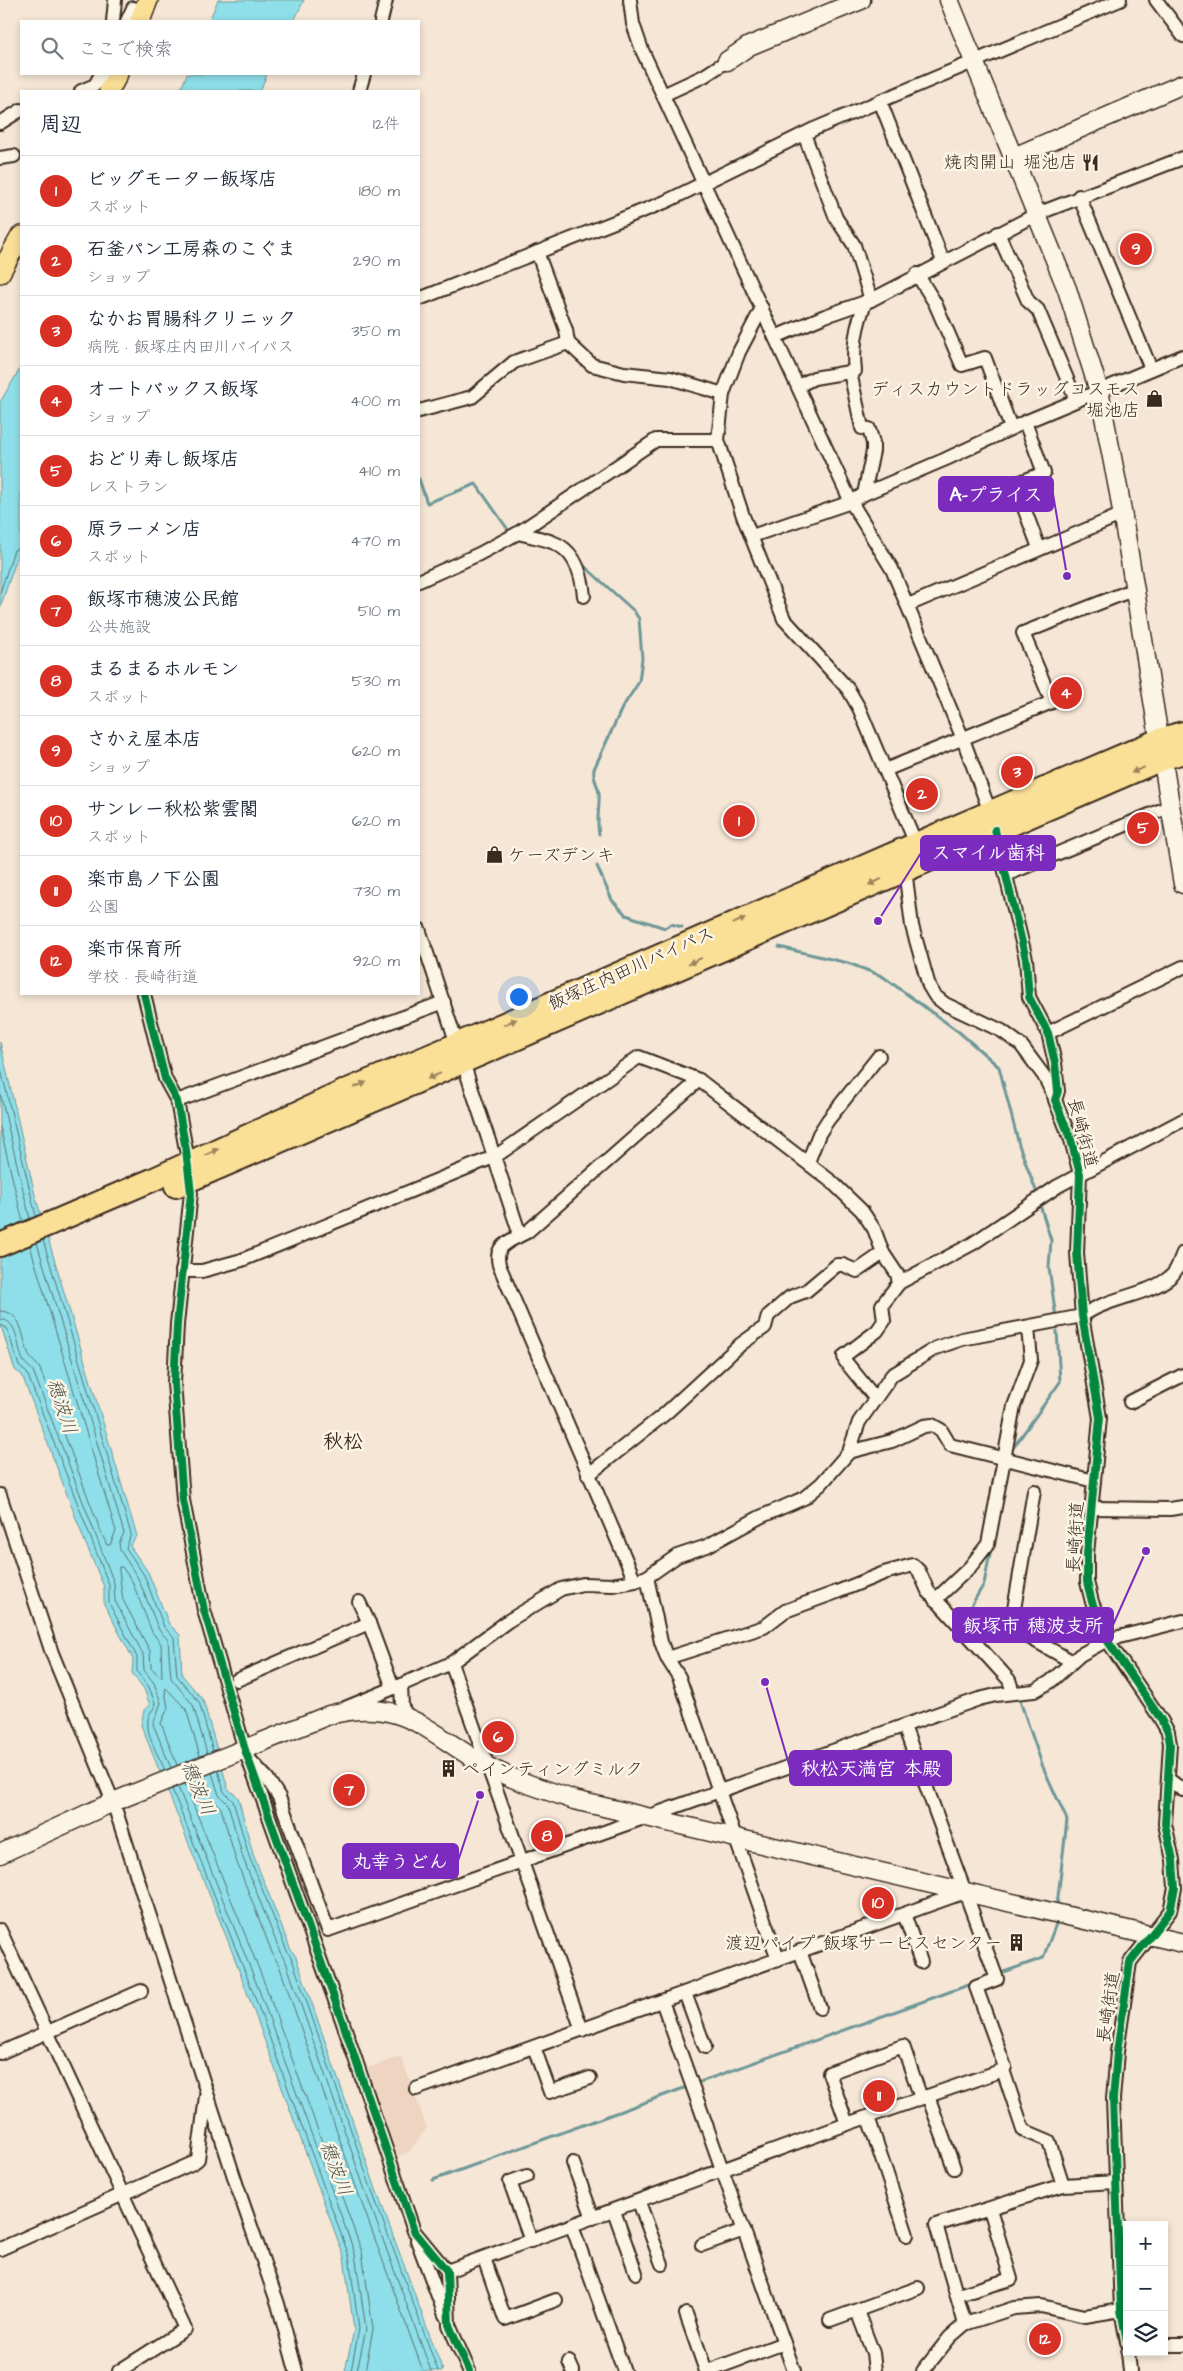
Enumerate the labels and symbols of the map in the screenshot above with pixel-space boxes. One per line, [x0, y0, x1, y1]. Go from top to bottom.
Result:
place label: 焼肉開山 堀池店 [944, 150, 1077, 175]
restaurant icon: 焼肉開山 堀池店 [1081, 152, 1101, 172]
pin: 9 [1120, 230, 1152, 268]
place label: ディスカウントドラッグコスモス 堀池店 [871, 377, 1140, 423]
shop icon: ディスカウントドラッグコスモス 堀池店 [1144, 389, 1164, 409]
callout: A-プライス [939, 477, 1053, 511]
text: A-プライス [950, 482, 1042, 509]
pin: 4 [1050, 674, 1082, 712]
pin: 3 [1001, 753, 1033, 791]
one-way arrow [1130, 766, 1145, 774]
pin: 2 [906, 775, 938, 813]
pin: 1 [723, 802, 755, 840]
pin: 5 [1127, 809, 1159, 847]
callout: スマイル歯科 [921, 836, 1055, 870]
text: スマイル歯科 [931, 840, 1046, 867]
place label: ケーズデンキ [508, 843, 615, 868]
shop icon: ケーズデンキ [484, 845, 504, 865]
one-way arrow [868, 878, 882, 886]
one-way arrow [732, 917, 746, 925]
street label: 飯塚庄内田川バイパス [544, 921, 718, 1016]
one-way arrow [688, 958, 702, 966]
your location [506, 984, 532, 1010]
one-way arrow [503, 1017, 517, 1025]
one-way arrow [427, 1072, 441, 1080]
one-way arrow [353, 1080, 367, 1088]
street label: 長崎街道 [1061, 1095, 1104, 1171]
one-way arrow [205, 1148, 219, 1156]
water label: 穂波川 [40, 1375, 83, 1438]
district label: 秋松 [323, 1428, 363, 1456]
street label: 長崎街道 [1061, 1500, 1090, 1574]
callout: 飯塚市 穂波支所 [953, 1608, 1113, 1642]
text: 飯塚市 穂波支所 [963, 1613, 1103, 1640]
pin: 6 [482, 1718, 514, 1756]
callout: 秋松天満宮 本殿 [790, 1751, 951, 1785]
text: 秋松天満宮 本殿 [801, 1756, 941, 1783]
water label: 穂波川 [174, 1757, 221, 1820]
place label: ペインティングミルク [462, 1757, 643, 1782]
building icon: ペインティングミルク [438, 1759, 458, 1779]
pin: 7 [333, 1771, 365, 1809]
pin: 8 [531, 1817, 563, 1855]
callout: 丸幸うどん [343, 1844, 458, 1878]
text: 丸幸うどん [352, 1849, 448, 1876]
pin: 10 [862, 1884, 894, 1922]
place label: 渡辺パイプ 飯塚サービスセンター [726, 1931, 1002, 1956]
building icon: 渡辺パイプ 飯塚サービスセンター [1006, 1933, 1026, 1953]
street label: 長崎街道 [1091, 1970, 1126, 2044]
pin: 11 [863, 2077, 895, 2115]
water label: 穂波川 [313, 2137, 358, 2200]
pin: 12 [1029, 2320, 1061, 2358]

